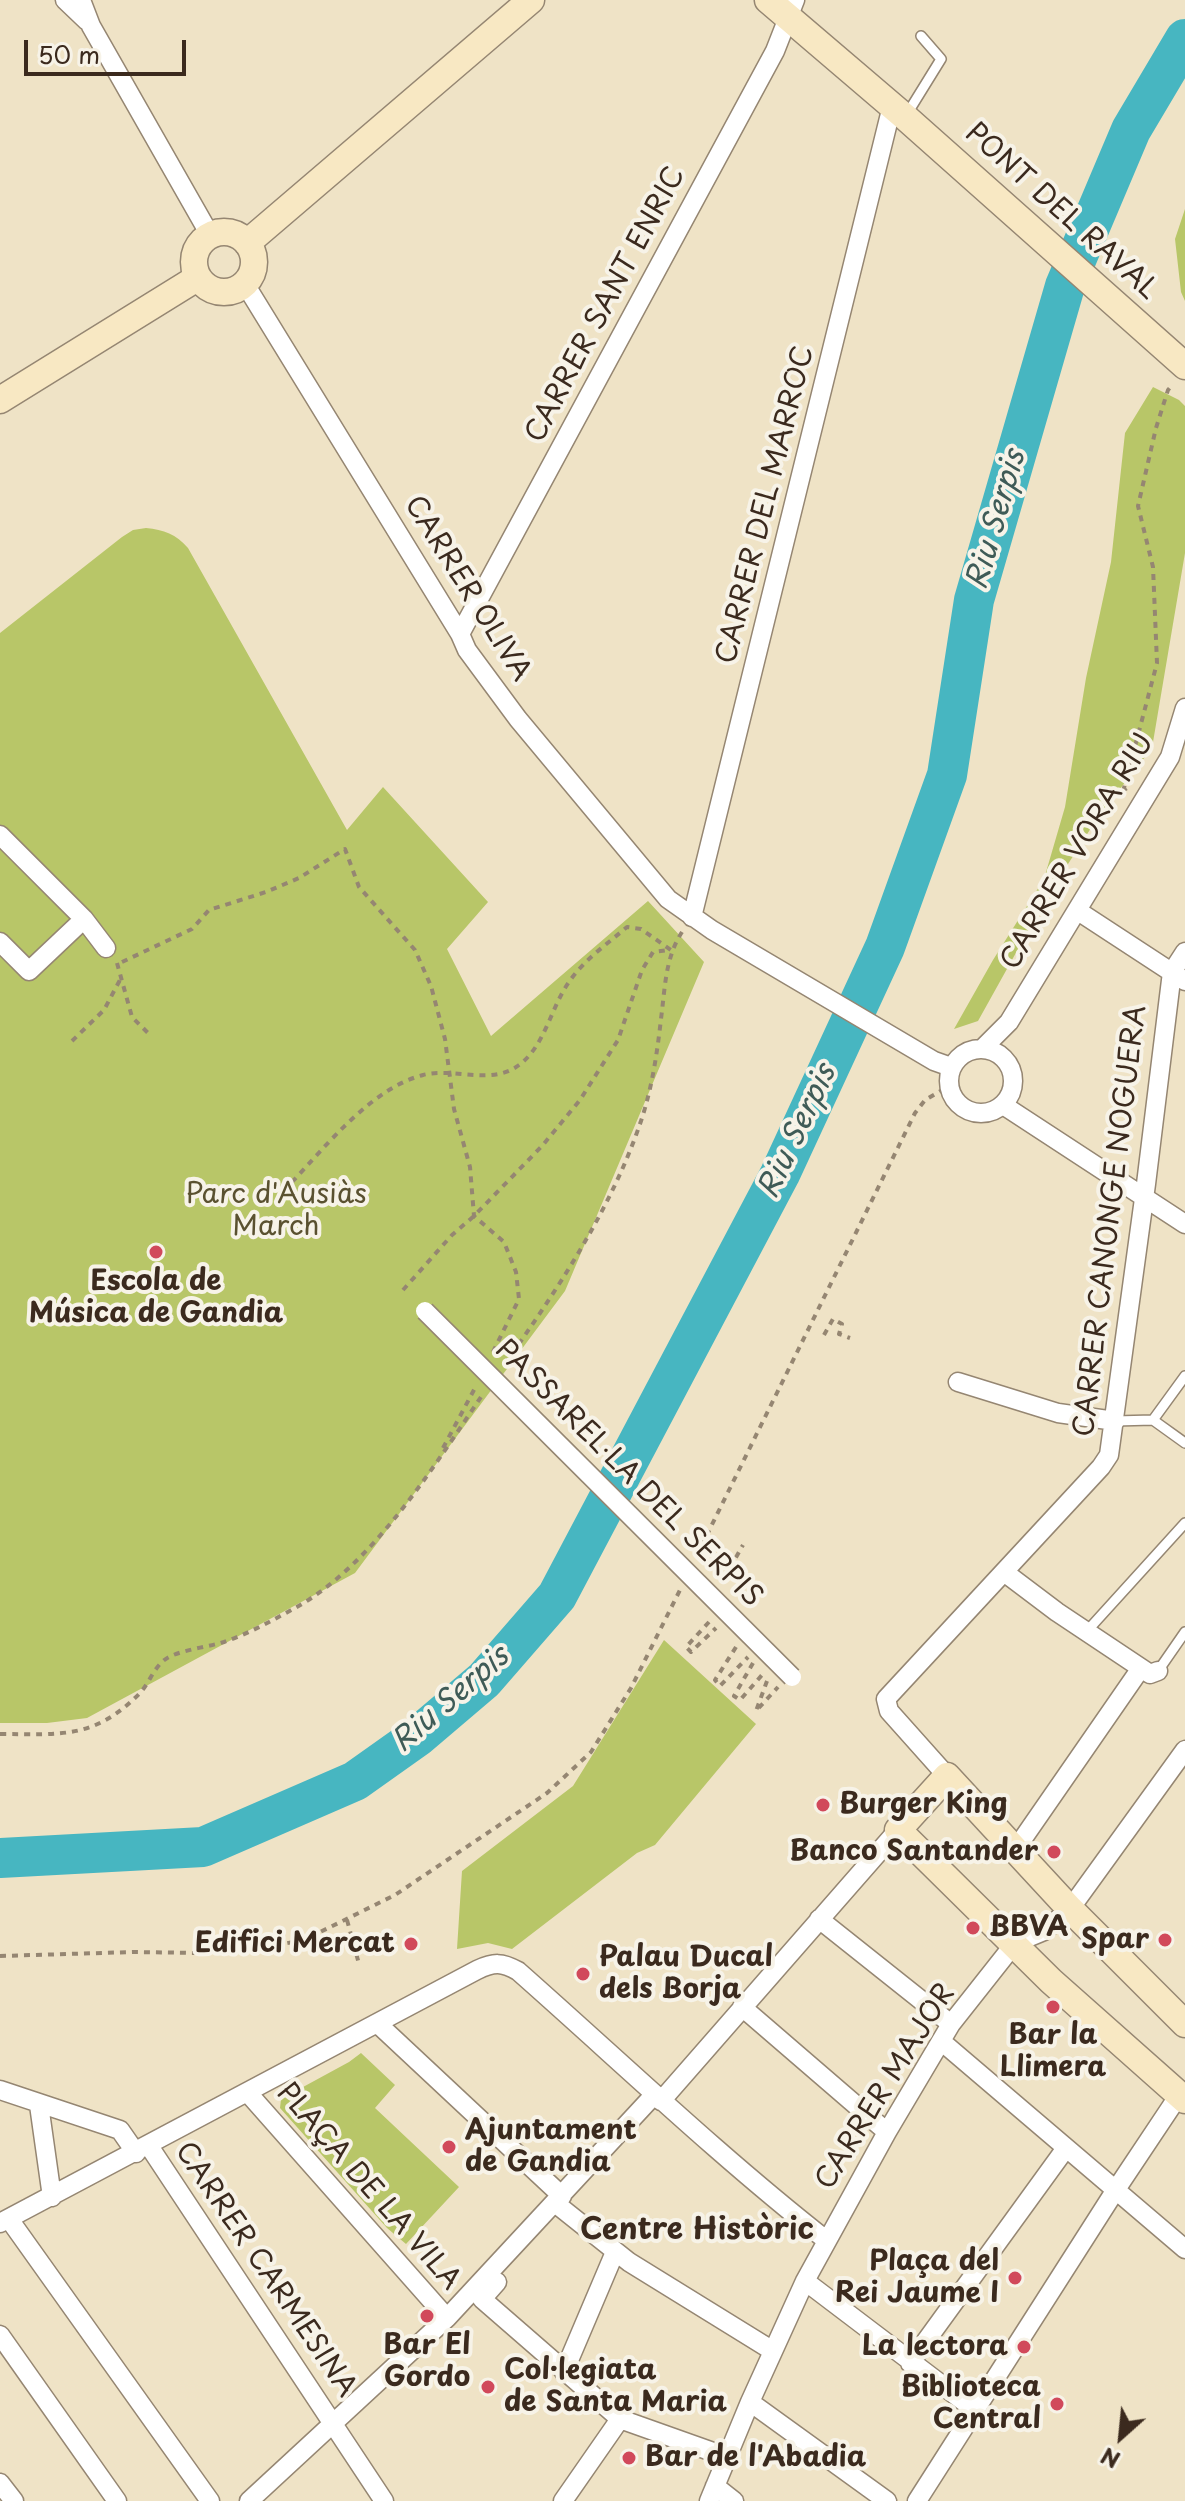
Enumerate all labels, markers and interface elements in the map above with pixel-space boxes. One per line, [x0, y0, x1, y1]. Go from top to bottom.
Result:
scale bar [28, 24, 190, 74]
text: 50 m [38, 36, 100, 72]
street label: PONT DEL RAVAL [958, 117, 1164, 307]
street label: CARRER SANT ENRIC [519, 161, 693, 449]
street label: CARRER DEL MARROC [710, 343, 822, 667]
water label: Riu Serpis [960, 446, 1034, 594]
street label: CARRER OLIVA [397, 490, 537, 688]
street label: CARRER VORA RIU [994, 728, 1162, 976]
street label: CARRER CANONGE NOGUERA [1068, 1003, 1154, 1439]
water label: Riu Serpis [751, 1060, 845, 1204]
park label: Parc d'Ausiàs March [185, 1178, 367, 1244]
marker: Escola de Música de Gandia [147, 1243, 165, 1261]
place label: Escola de Música de Gandia [29, 1265, 283, 1331]
street label: PASSAREL·LA DEL SERPIS [488, 1334, 768, 1614]
water label: Riu Serpis [385, 1639, 517, 1761]
place label: Burger King [839, 1788, 1008, 1822]
marker: Burger King [814, 1796, 832, 1814]
place label: Banco Santander [789, 1835, 1038, 1869]
marker: Banco Santander [1045, 1843, 1063, 1861]
place label: BBVA [989, 1911, 1069, 1945]
marker: BBVA [964, 1919, 982, 1937]
place label: Spar [1081, 1923, 1149, 1957]
place label: Edifici Mercat [195, 1927, 395, 1961]
marker: Spar [1156, 1931, 1174, 1949]
marker: Edifici Mercat [402, 1935, 420, 1953]
place label: Palau Ducal dels Borja [599, 1941, 773, 2007]
marker: Palau Ducal dels Borja [574, 1965, 592, 1983]
street label: CARRER MAJOR [809, 1978, 963, 2196]
marker: Bar la Llimera [1044, 1998, 1062, 2016]
place label: Bar la Llimera [1000, 2019, 1106, 2085]
street label: PLAÇA DE LA VILA [269, 2077, 467, 2297]
place label: Ajuntament de Gandia [465, 2114, 637, 2180]
street label: CARRER CARMESINA [167, 2136, 363, 2404]
marker: Ajuntament de Gandia [440, 2138, 458, 2156]
district label: Centre Històric [580, 2213, 814, 2249]
place label: Plaça del Rei Jaume I [835, 2245, 999, 2311]
marker: Plaça del Rei Jaume I [1006, 2269, 1024, 2287]
marker: Bar El Gordo [418, 2307, 436, 2325]
place label: Bar El Gordo [383, 2329, 471, 2395]
place label: La lectora [862, 2330, 1008, 2364]
marker: La lectora [1015, 2338, 1033, 2356]
place label: Col·legiata de Santa Maria [504, 2354, 727, 2420]
place label: Biblioteca Central [901, 2371, 1041, 2437]
marker: Col·legiata de Santa Maria [479, 2378, 497, 2396]
marker: Biblioteca Central [1048, 2395, 1066, 2413]
north arrow [1081, 2397, 1161, 2477]
text: N [1095, 2440, 1125, 2477]
place label: Bar de l'Abadia [645, 2441, 866, 2475]
marker: Bar de l'Abadia [620, 2449, 638, 2467]

